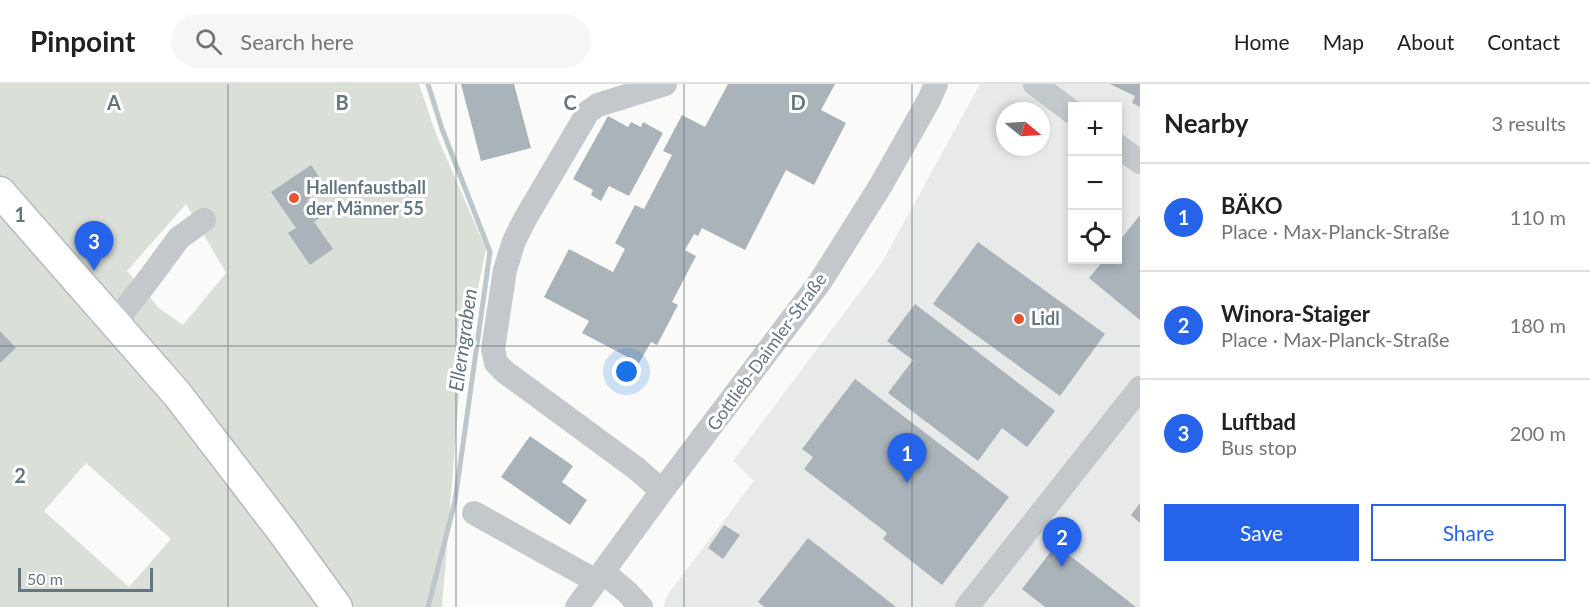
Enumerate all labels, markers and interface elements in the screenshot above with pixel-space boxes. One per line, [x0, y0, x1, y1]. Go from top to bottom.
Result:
search box [171, 14, 591, 68]
text: Pinpoint [30, 24, 135, 58]
icon: search [192, 25, 225, 58]
text: Search here [240, 28, 354, 55]
text: Home [1234, 29, 1290, 54]
text: Map [1323, 29, 1364, 54]
text: About [1397, 29, 1454, 54]
text: Contact [1487, 29, 1560, 54]
text: A [106, 90, 121, 114]
text: B [335, 90, 349, 114]
text: C [563, 90, 577, 114]
text: D [790, 90, 806, 114]
north arrow [996, 102, 1050, 156]
map controls [1068, 102, 1122, 264]
button: + [1068, 102, 1122, 156]
text: Nearby [1164, 107, 1249, 139]
text: 3 results [1491, 111, 1566, 135]
button: − [1068, 156, 1122, 210]
place label: Hallenfaustball der Männer 55 [306, 176, 426, 219]
marker: Hallenfaustball der Männer 55 [287, 191, 301, 205]
text: BÄKO [1221, 192, 1283, 219]
text: 1 [14, 202, 26, 226]
text: 1 [1178, 205, 1189, 229]
text: 110 m [1510, 205, 1566, 229]
button: locate [1068, 210, 1122, 264]
text: Place · Max-Planck-Straße [1221, 219, 1450, 243]
pin: 3 [74, 222, 113, 271]
street label: Gottlieb-Daimler-Straße [702, 268, 831, 435]
water label: Ellerngraben [443, 287, 481, 393]
text: Winora-Staiger [1221, 300, 1370, 327]
place label: Lidl [1031, 307, 1060, 329]
marker: Lidl [1012, 312, 1026, 326]
text: 2 [1178, 313, 1189, 337]
text: 180 m [1510, 313, 1566, 337]
text: Place · Max-Planck-Straße [1221, 327, 1450, 351]
your location [612, 357, 641, 386]
text: Luftbad [1221, 408, 1296, 435]
text: 3 [1178, 421, 1189, 445]
text: 200 m [1510, 421, 1566, 445]
pin: 1 [888, 434, 926, 483]
text: Bus stop [1221, 435, 1297, 459]
text: 2 [14, 463, 26, 487]
button: Save [1164, 504, 1359, 561]
button: Share [1371, 504, 1566, 561]
pin: 2 [1042, 518, 1082, 567]
scale bar [18, 565, 153, 592]
text: 50 m [27, 569, 63, 588]

